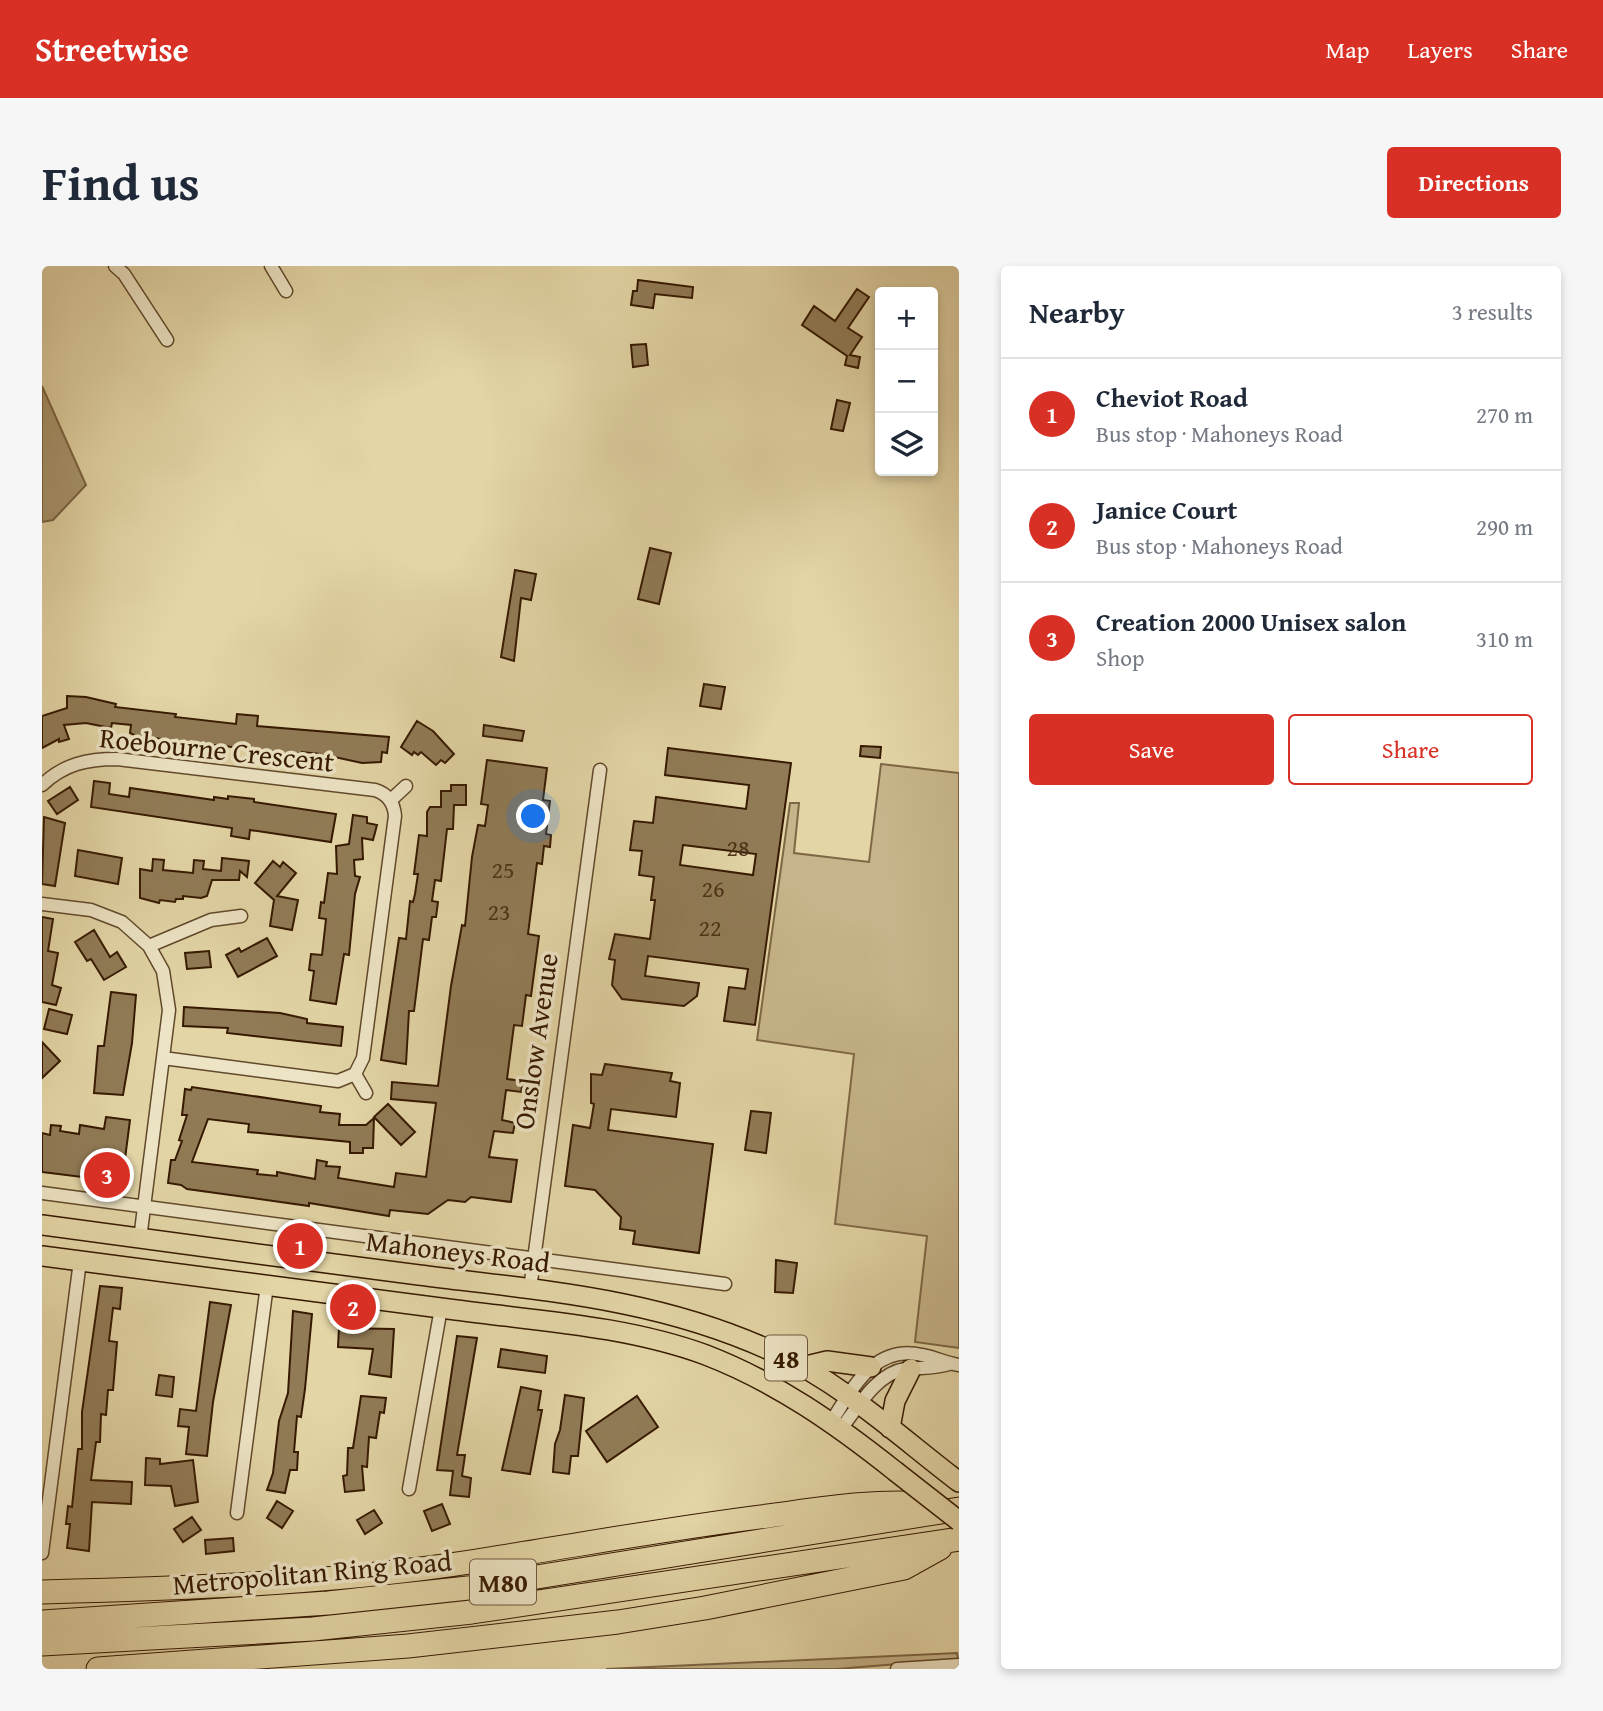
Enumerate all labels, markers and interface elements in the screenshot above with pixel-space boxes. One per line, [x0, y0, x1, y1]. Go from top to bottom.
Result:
text: Streetwise [35, 25, 189, 73]
text: Map [1326, 32, 1369, 67]
text: Layers [1407, 32, 1473, 67]
text: Share [1511, 32, 1568, 67]
text: Find us [42, 146, 200, 218]
button: Directions [1387, 147, 1561, 218]
map controls [875, 287, 938, 476]
button: + [875, 287, 938, 350]
text: Nearby [1029, 290, 1125, 334]
text: 3 results [1452, 295, 1533, 328]
button: − [875, 350, 938, 413]
text: Cheviot Road [1096, 378, 1248, 417]
text: 1 [1046, 398, 1058, 431]
text: 270 m [1476, 398, 1533, 431]
button: layers [875, 413, 938, 476]
text: Bus stop · Mahoneys Road [1096, 417, 1343, 450]
text: Janice Court [1096, 490, 1237, 529]
text: 2 [1046, 510, 1058, 543]
text: 290 m [1476, 510, 1533, 543]
text: Bus stop · Mahoneys Road [1096, 529, 1343, 562]
text: Creation 2000 Unisex salon [1096, 602, 1406, 641]
text: 3 [1046, 622, 1058, 655]
text: 310 m [1476, 622, 1533, 655]
text: Shop [1096, 641, 1144, 674]
button: Save [1029, 714, 1274, 785]
button: Share [1288, 714, 1533, 785]
street label: Roebourne Crescent [98, 716, 336, 782]
your location [516, 799, 550, 833]
house number: 28 [726, 830, 750, 865]
house number: 25 [491, 852, 515, 887]
house number: 26 [701, 871, 725, 906]
house number: 23 [487, 894, 511, 929]
house number: 22 [698, 910, 722, 945]
street label: Onslow Avenue [502, 950, 568, 1132]
pin: 3 [84, 1149, 130, 1201]
street label: Mahoneys Road [364, 1219, 552, 1283]
pin: 1 [277, 1220, 323, 1272]
pin: 2 [330, 1281, 376, 1333]
road number: 48 [765, 1336, 807, 1380]
street label: Metropolitan Ring Road [171, 1539, 453, 1605]
road number: M80 [470, 1560, 536, 1604]

